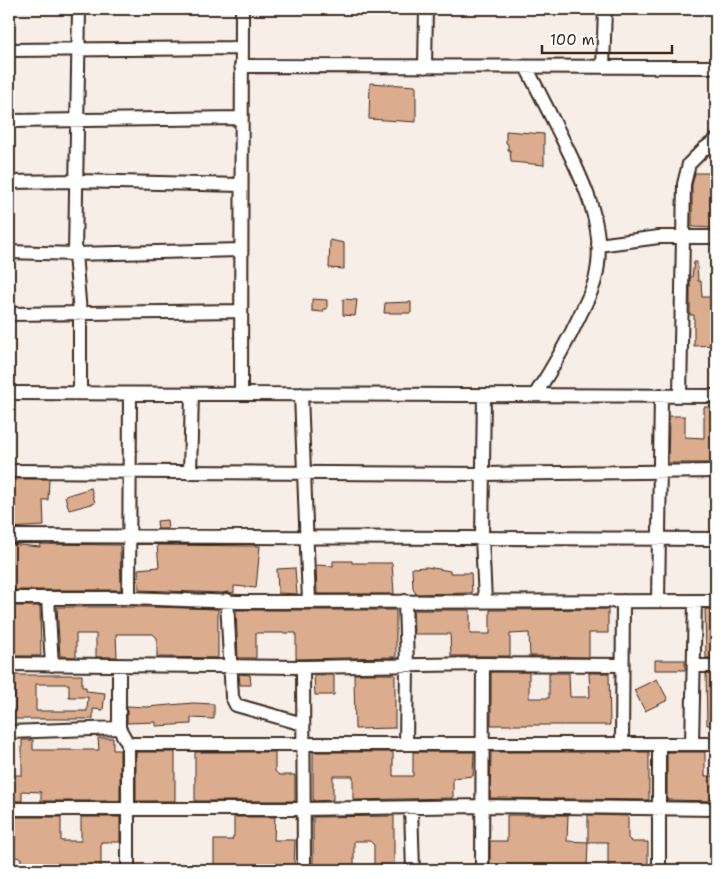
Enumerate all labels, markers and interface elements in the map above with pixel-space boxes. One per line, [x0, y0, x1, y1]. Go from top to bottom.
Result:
scale bar [542, 22, 672, 54]
text: 100 m [550, 30, 595, 50]

